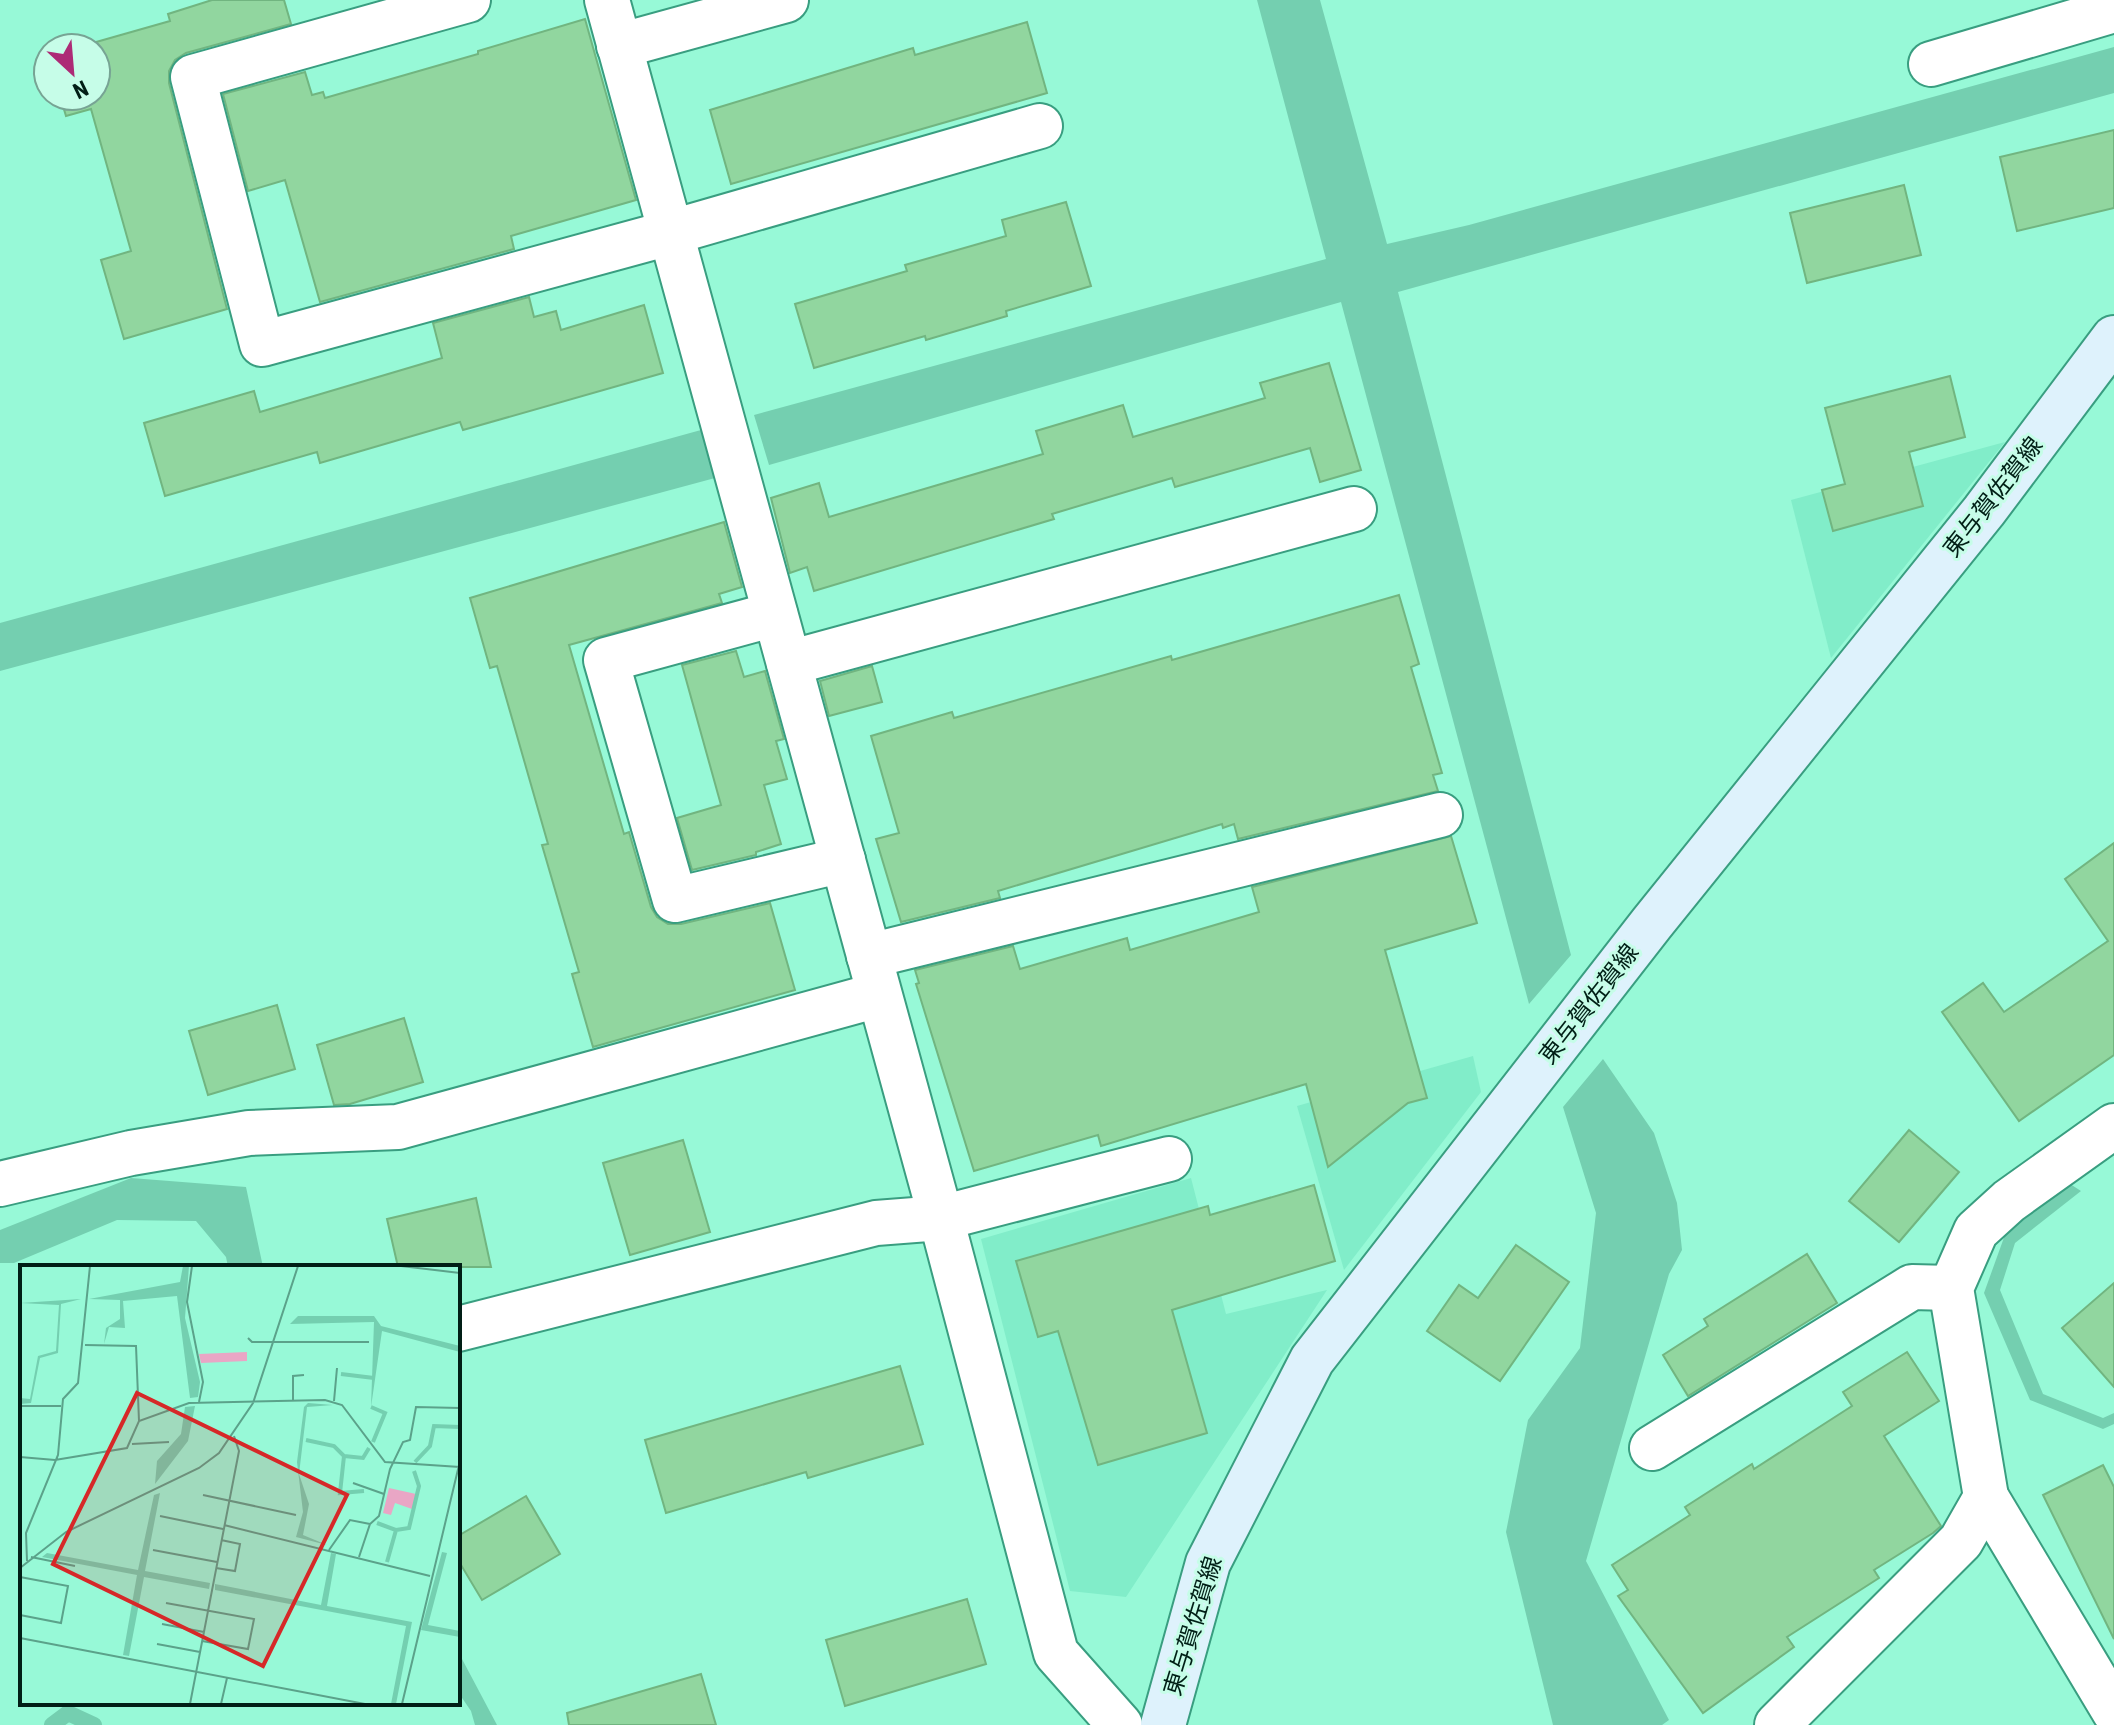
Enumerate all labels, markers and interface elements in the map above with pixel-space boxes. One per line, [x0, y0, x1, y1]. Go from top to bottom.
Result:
north arrow [32, 32, 112, 112]
text: N [69, 75, 92, 104]
street label: 東与賀佐賀線 [1938, 432, 2048, 562]
street label: 東与賀佐賀線 [1534, 939, 1644, 1069]
inset map [20, 1265, 460, 1705]
street label: 東与賀佐賀線 [1159, 1553, 1227, 1699]

